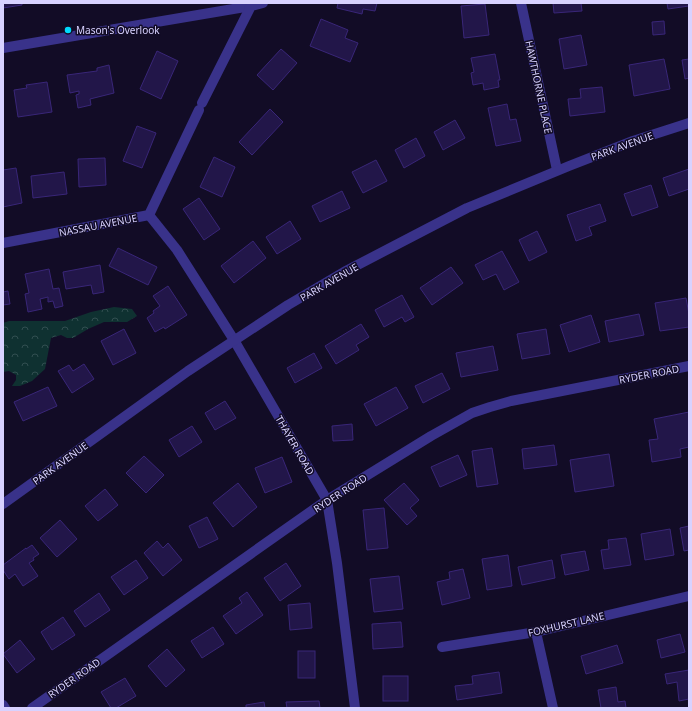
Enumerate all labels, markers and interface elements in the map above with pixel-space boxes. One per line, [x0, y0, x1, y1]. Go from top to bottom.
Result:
place label: Mason's Overlook [76, 23, 160, 37]
marker: Mason's Overlook [63, 25, 73, 35]
street label: HAWTHORNE PLACE [522, 39, 556, 135]
street label: PARK AVENUE [589, 128, 655, 164]
street label: NASSAU AVENUE [58, 211, 138, 239]
street label: PARK AVENUE [297, 260, 361, 304]
street label: RYDER ROAD [618, 361, 680, 387]
street label: THAYER ROAD [272, 413, 318, 477]
street label: PARK AVENUE [30, 438, 90, 488]
street label: RYDER ROAD [311, 470, 369, 516]
street label: FOXHURST LANE [526, 608, 606, 640]
street label: RYDER ROAD [45, 655, 103, 701]

